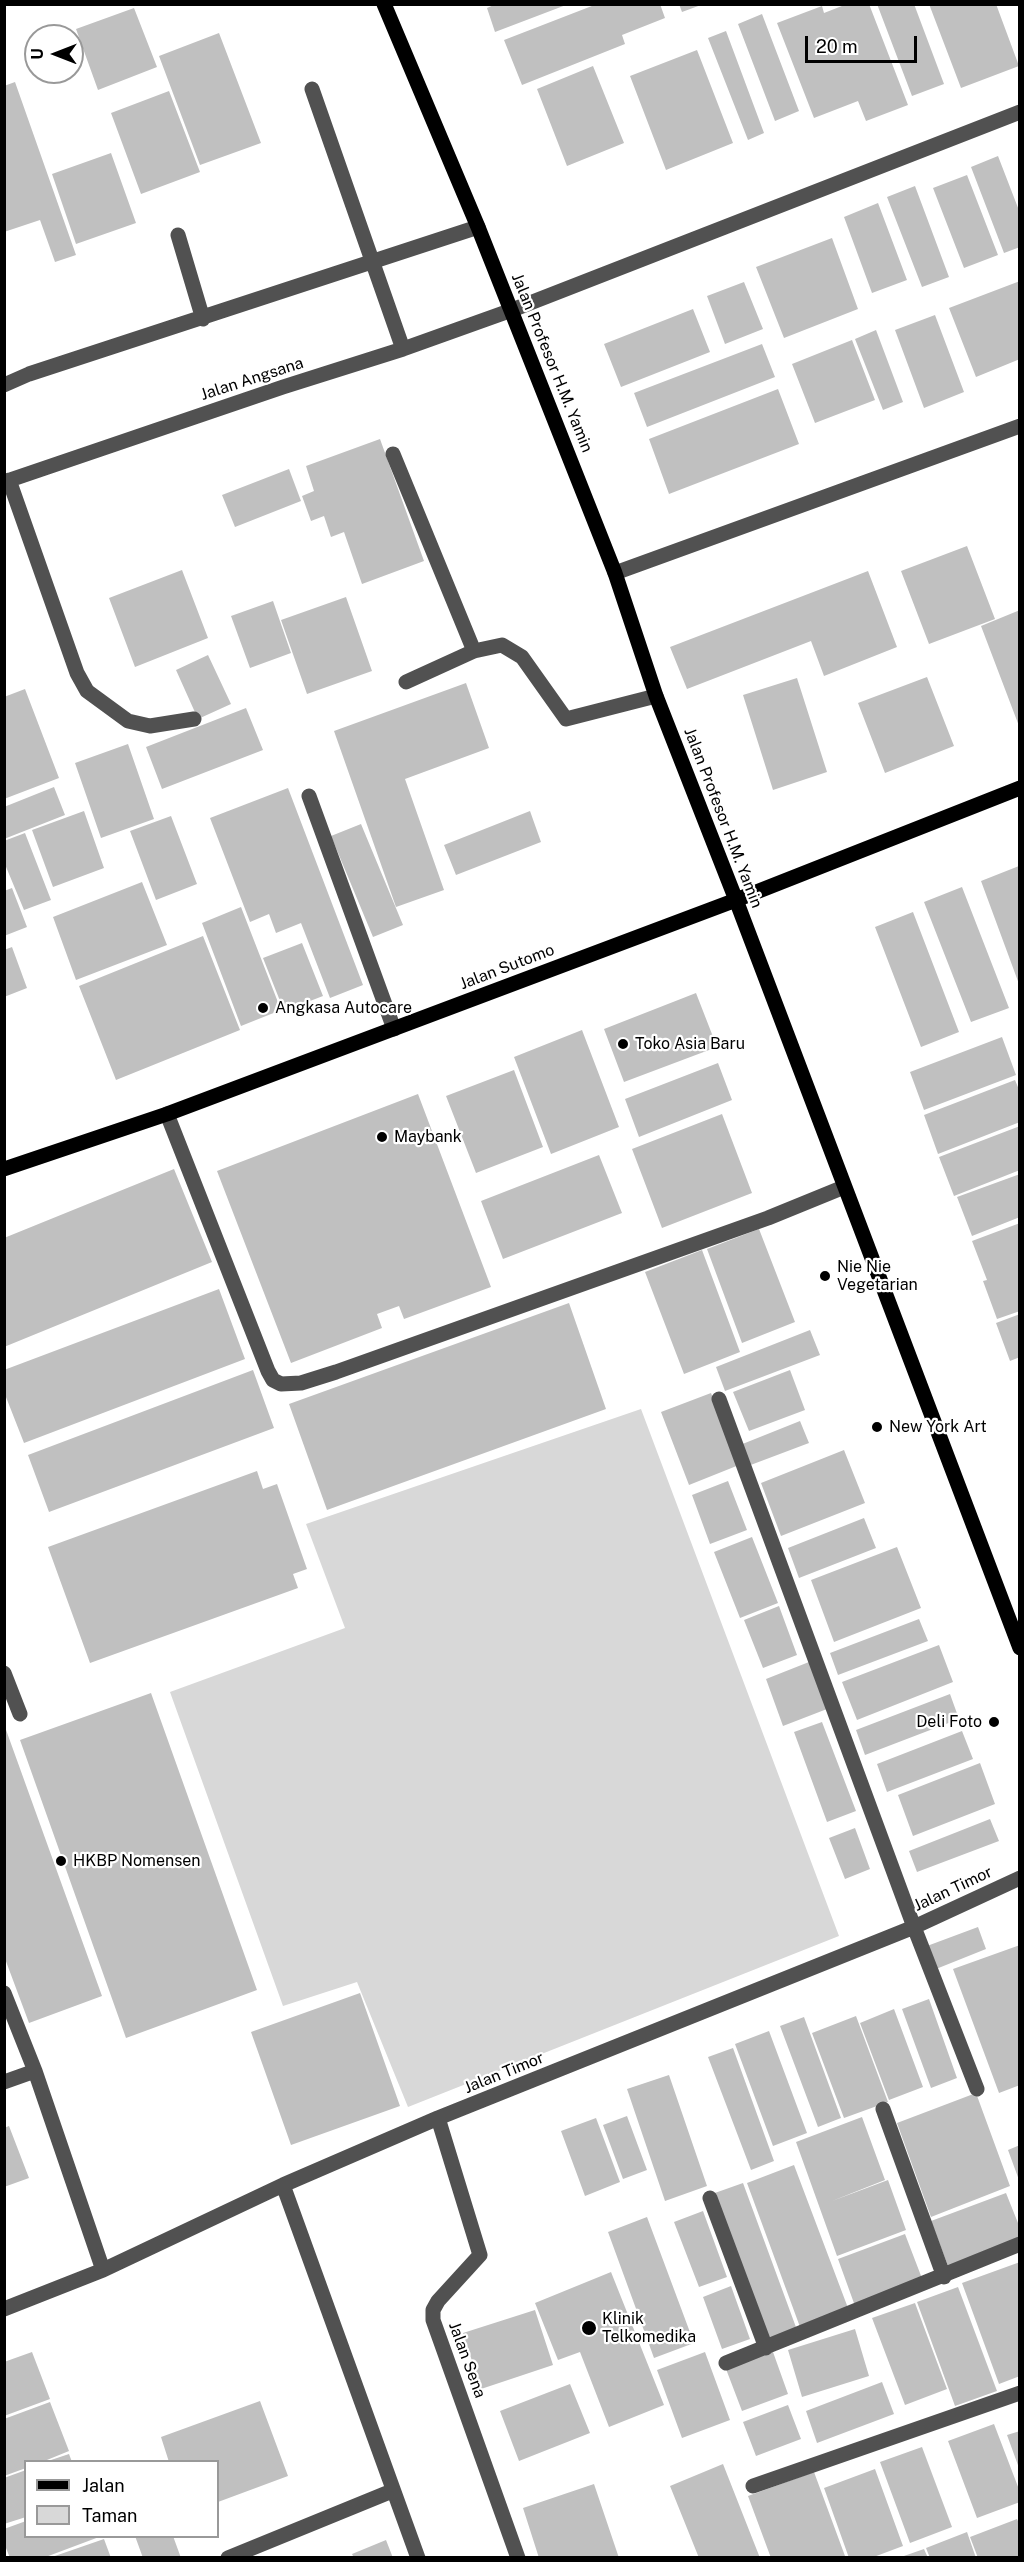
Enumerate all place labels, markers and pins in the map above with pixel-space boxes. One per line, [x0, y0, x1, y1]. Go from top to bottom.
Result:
place label: Angkasa Autocare [275, 998, 412, 1018]
marker: Angkasa Autocare [256, 1001, 270, 1015]
place label: Toko Asia Baru [635, 1034, 745, 1054]
marker: Toko Asia Baru [616, 1037, 630, 1051]
place label: Maybank [394, 1127, 462, 1147]
marker: Maybank [375, 1130, 389, 1144]
place label: Nie Nie Vegetarian [837, 1257, 918, 1295]
marker: Nie Nie Vegetarian [818, 1269, 832, 1283]
place label: New York Art [889, 1417, 987, 1437]
marker: New York Art [870, 1420, 884, 1434]
place label: Deli Foto [916, 1712, 982, 1732]
marker: Deli Foto [987, 1715, 1001, 1729]
place label: HKBP Nomensen [73, 1851, 201, 1871]
marker: HKBP Nomensen [54, 1854, 68, 1868]
place label: Klinik Telkomedika [602, 2309, 696, 2347]
marker: Klinik Telkomedika [580, 2319, 598, 2337]

